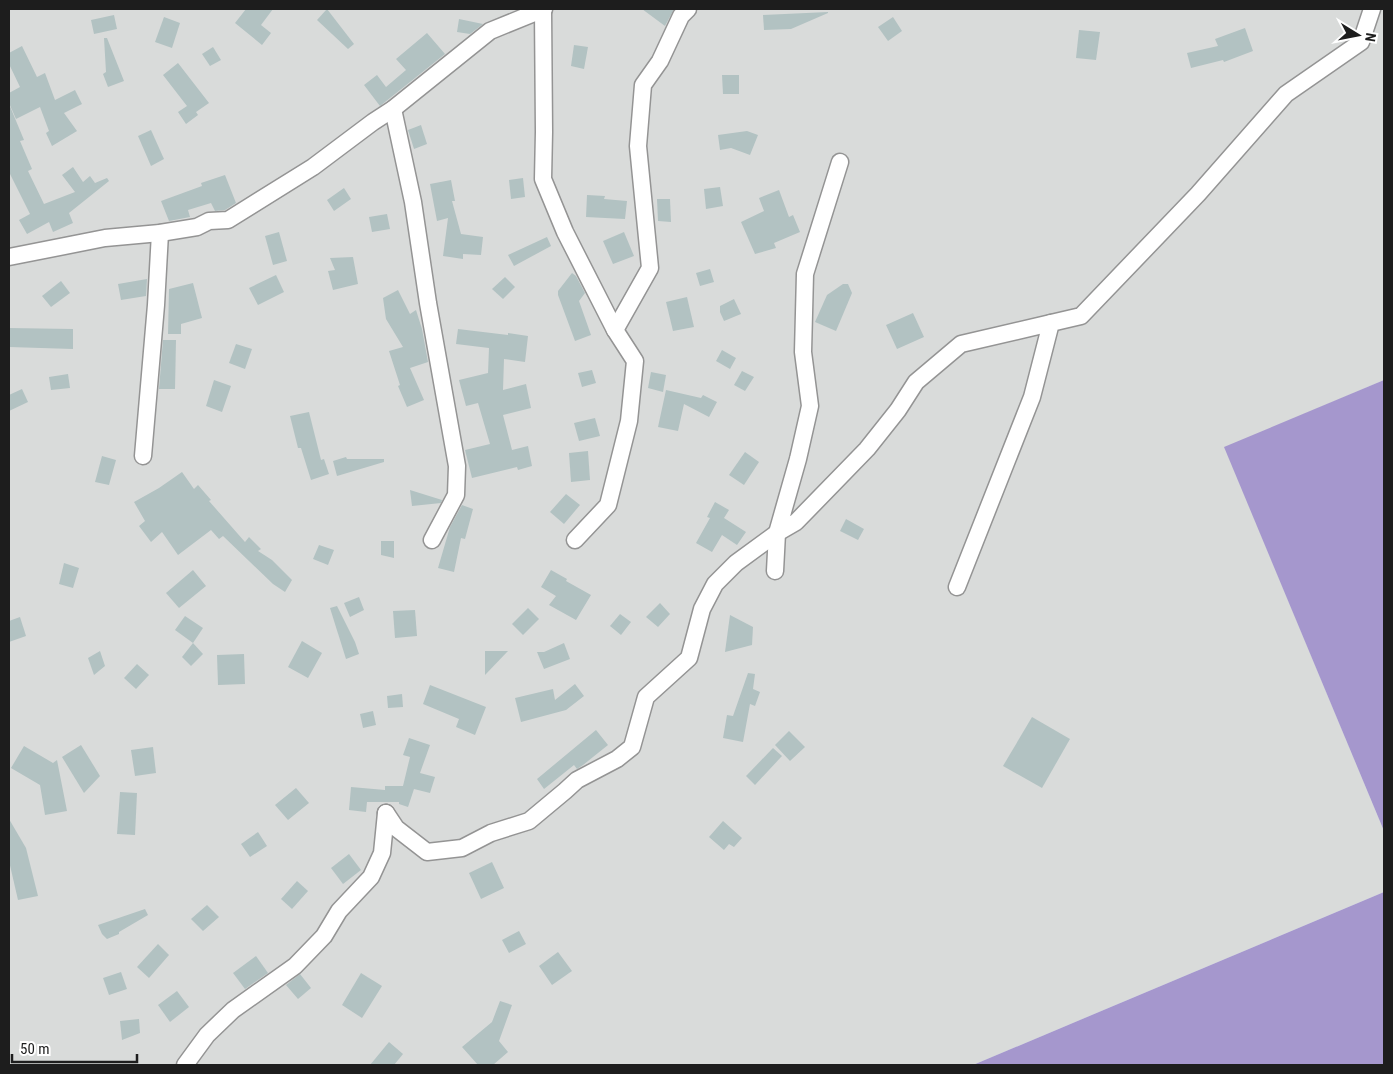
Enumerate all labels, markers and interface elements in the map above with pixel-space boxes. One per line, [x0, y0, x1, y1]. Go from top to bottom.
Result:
north arrow [1333, 10, 1383, 60]
text: N [1362, 32, 1379, 43]
scale bar [12, 1032, 138, 1064]
text: 50 m [20, 1040, 50, 1058]

